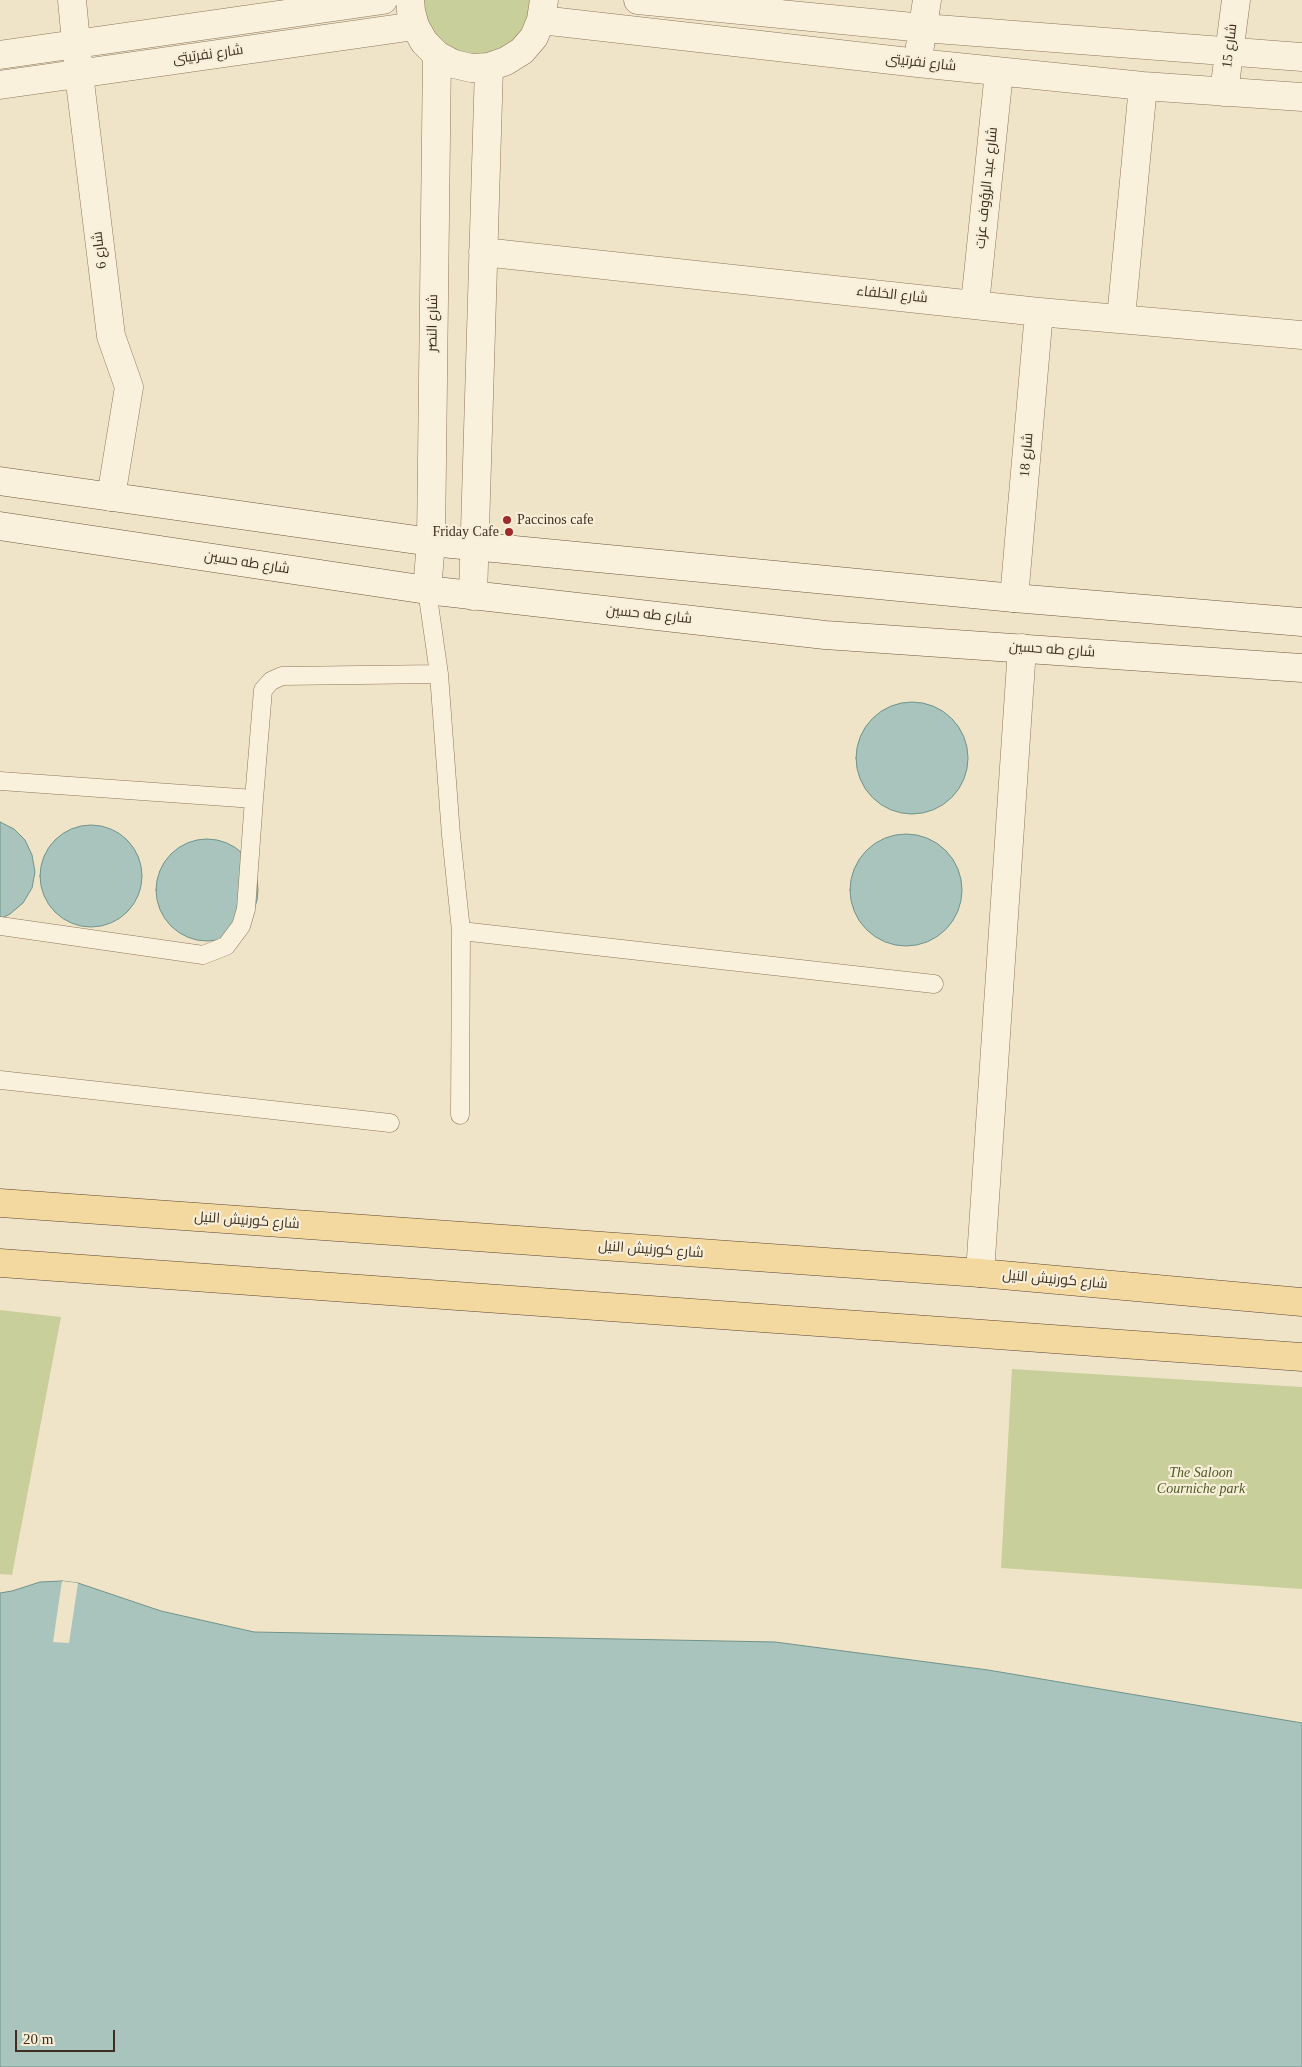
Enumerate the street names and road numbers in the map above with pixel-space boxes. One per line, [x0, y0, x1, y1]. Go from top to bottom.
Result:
street label: شارع 15 [1219, 23, 1241, 69]
street label: شارع نفرتيتى [172, 42, 244, 68]
street label: شارع نفرتيتى [885, 51, 957, 75]
street label: شارع عبد الرؤوف عزت [972, 126, 1002, 250]
street label: شارع 6 [89, 230, 111, 270]
street label: شارع الخلفاء [855, 283, 929, 307]
street label: شارع النصر [424, 294, 442, 352]
street label: شارع 18 [1017, 432, 1037, 478]
street label: شارع طه حسين [203, 548, 291, 578]
street label: شارع طه حسين [605, 602, 693, 628]
street label: شارع طه حسين [1008, 639, 1096, 661]
street label: شارع كورنيش النيل [194, 1209, 300, 1233]
street label: شارع كورنيش النيل [598, 1238, 704, 1262]
street label: شارع كورنيش النيل [1002, 1267, 1108, 1293]

